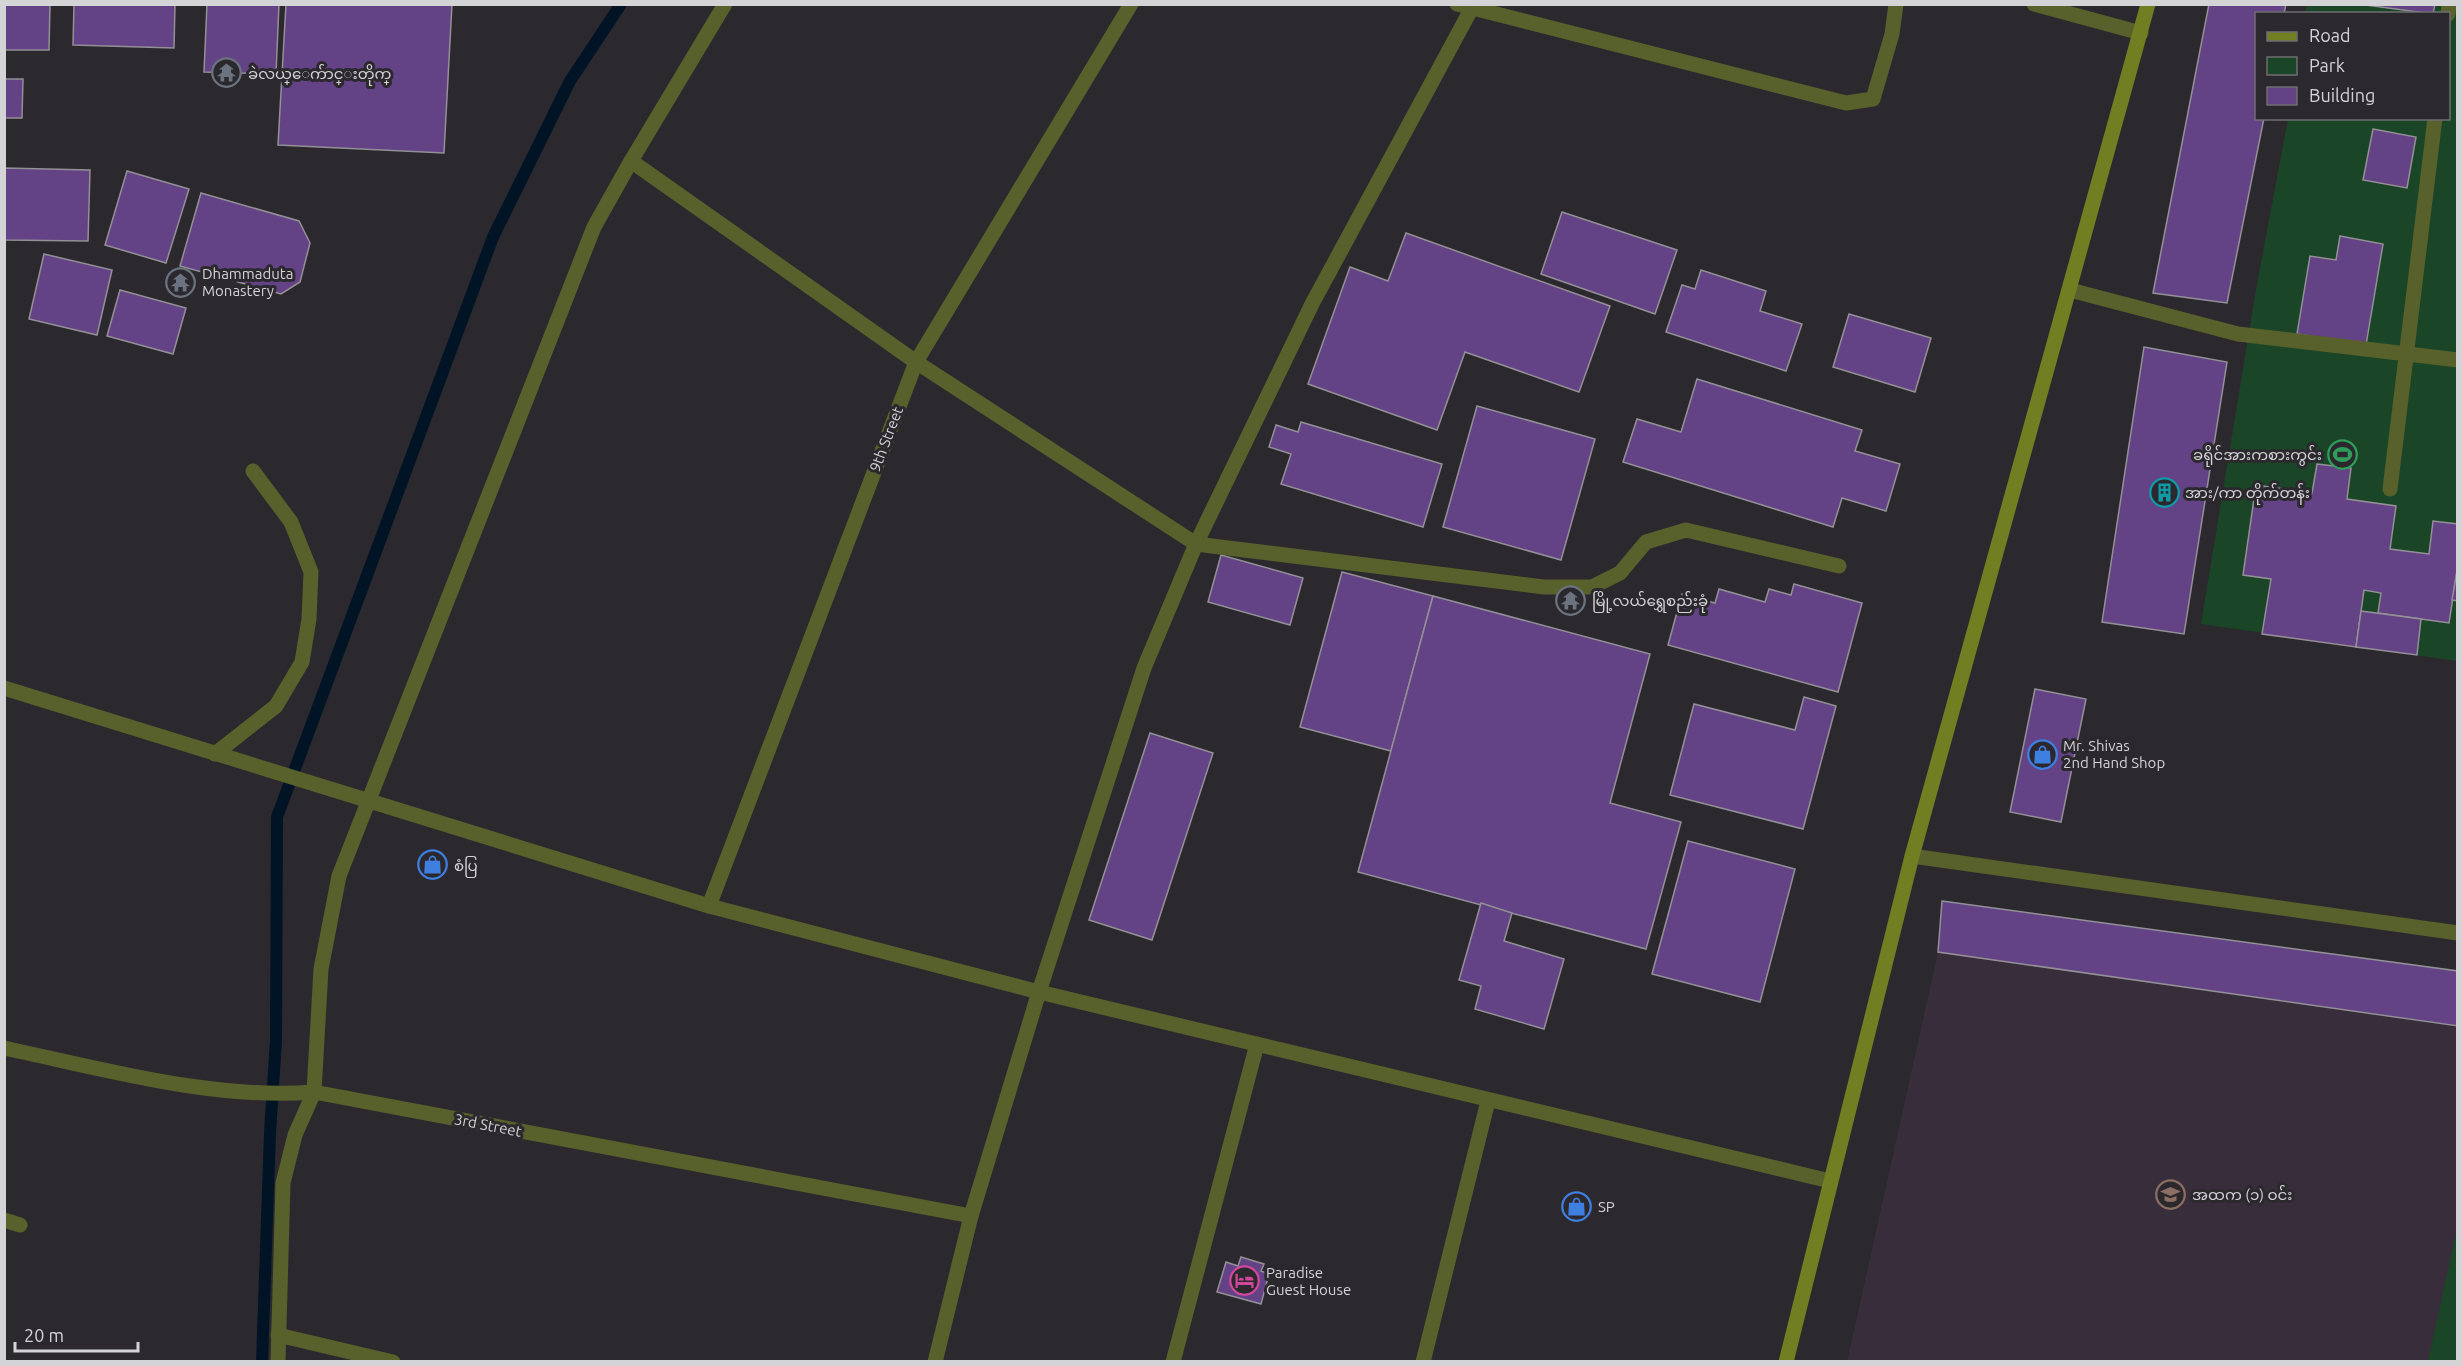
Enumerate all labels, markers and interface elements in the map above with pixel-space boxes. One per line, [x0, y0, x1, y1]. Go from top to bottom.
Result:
legend [2255, 12, 2450, 120]
text: Road [2309, 25, 2351, 45]
text: Park [2309, 55, 2345, 75]
temple icon: ခဲလယ္ေက်ာင္းတိုက္ [211, 57, 243, 89]
place label: ခဲလယ္ေက်ာင္းတိုက္ [248, 64, 391, 86]
text: Building [2309, 85, 2375, 105]
place label: Dhammaduta Monastery [202, 265, 293, 299]
temple icon: Dhammaduta Monastery [165, 266, 197, 298]
street label: 9th Street [866, 404, 906, 474]
sports icon: ခရိုင်အားကစားကွင်း [2327, 438, 2359, 470]
place label: ခရိုင်အားကစားကွင်း [2193, 445, 2322, 467]
building icon: အား/ကာ တိုက်တန်း [2148, 476, 2180, 508]
place label: အား/ကာ တိုက်တန်း [2185, 483, 2310, 505]
temple icon: မြို့လယ်ရွှေစည်းခုံ [1555, 584, 1587, 616]
place label: မြို့လယ်ရွှေစည်းခုံ [1592, 591, 1708, 613]
place label: Mr. Shivas 2nd Hand Shop [2063, 737, 2165, 771]
shop icon: Mr. Shivas 2nd Hand Shop [2026, 738, 2058, 770]
shop icon: စံပြ [417, 849, 449, 881]
place label: စံပြ [454, 856, 478, 878]
street label: 3rd Street [453, 1110, 523, 1140]
school or university icon: အထက (၁) ဝင်း [2155, 1178, 2187, 1210]
place label: အထက (၁) ဝင်း [2192, 1185, 2292, 1203]
shop icon: SP [1561, 1190, 1593, 1222]
place label: SP [1598, 1198, 1615, 1215]
place label: Paradise Guest House [1266, 1264, 1351, 1298]
hotel icon: Paradise Guest House [1229, 1265, 1261, 1297]
scale bar [15, 1315, 138, 1353]
text: 20 m [24, 1325, 64, 1345]

